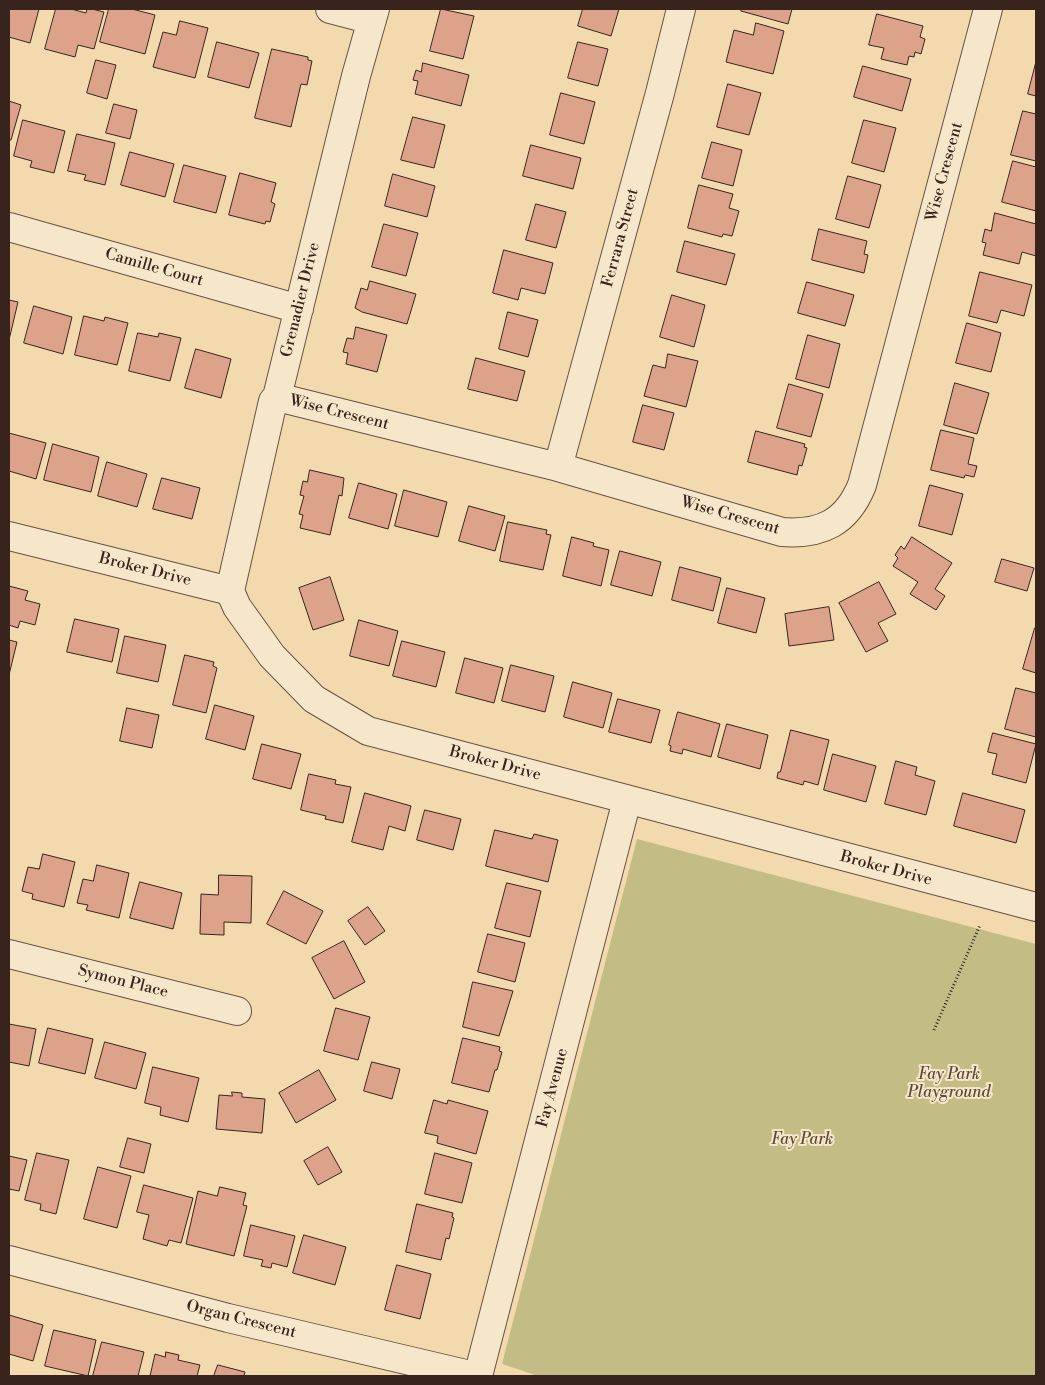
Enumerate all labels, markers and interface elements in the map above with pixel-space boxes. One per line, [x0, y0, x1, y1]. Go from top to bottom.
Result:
street label: Wise Crescent [923, 120, 967, 224]
street label: Ferrara Street [599, 187, 643, 289]
street label: Grenadier Drive [277, 241, 325, 359]
street label: Camille Court [103, 245, 205, 291]
street label: Wise Crescent [287, 391, 391, 435]
street label: Wise Crescent [678, 493, 782, 539]
street label: Broker Drive [97, 549, 193, 591]
street label: Broker Drive [447, 743, 543, 785]
street label: Broker Drive [838, 848, 934, 890]
street label: Symon Place [76, 961, 170, 1003]
street label: Fay Avenue [533, 1046, 573, 1130]
park label: Fay Park Playground [908, 1065, 990, 1103]
park label: Fay Park [771, 1130, 833, 1150]
street label: Organ Crescent [184, 1297, 298, 1343]

